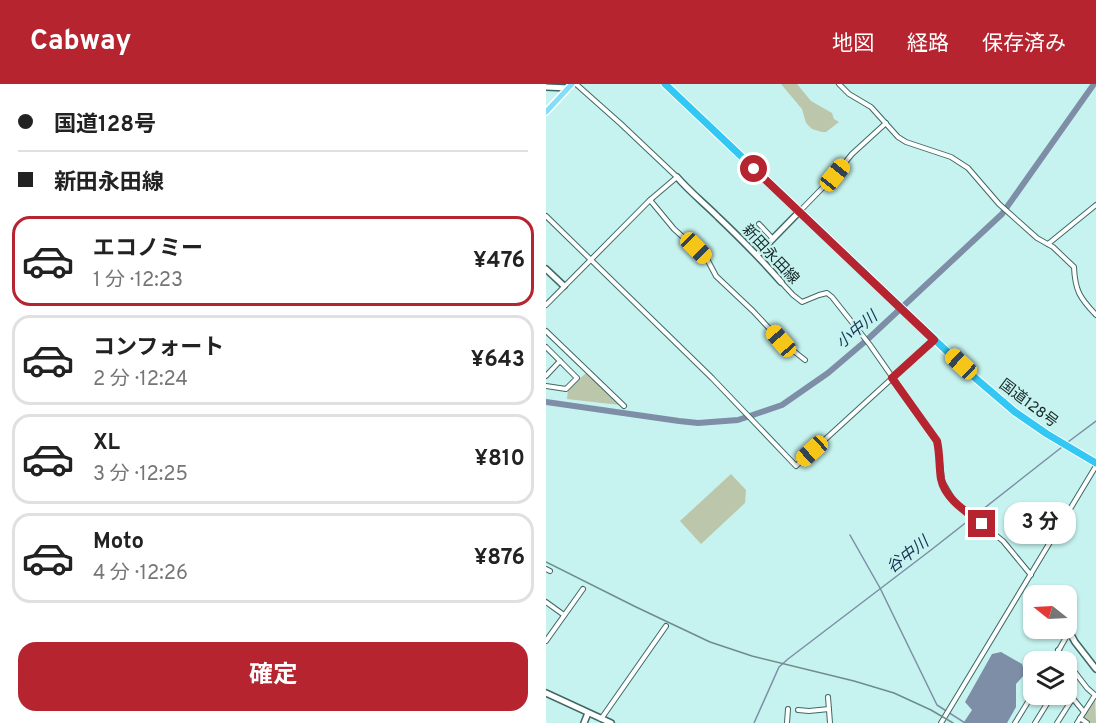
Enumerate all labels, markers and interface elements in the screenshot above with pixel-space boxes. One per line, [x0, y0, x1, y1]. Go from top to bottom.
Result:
text: Cabway [30, 24, 131, 60]
text: 地図 [832, 31, 874, 58]
text: 経路 [907, 31, 949, 58]
text: 保存済み [982, 31, 1066, 58]
text: 国道128号 [54, 112, 156, 139]
route start [740, 155, 767, 182]
car [817, 155, 853, 195]
text: 新田永田線 [54, 170, 164, 197]
street label: 新田永田線 [737, 221, 802, 289]
car [677, 229, 715, 267]
icon: car [21, 234, 75, 288]
text: エコノミー [93, 236, 203, 263]
text: ¥476 [473, 248, 525, 275]
text: 1 分 · 12:23 [93, 268, 183, 294]
water label: 小中川 [832, 306, 884, 354]
car [762, 322, 800, 360]
icon: car [21, 333, 75, 387]
text: コンフォート [93, 335, 224, 362]
car [942, 345, 980, 383]
text: ¥643 [471, 347, 525, 374]
text: 2 分 · 12:24 [93, 367, 188, 393]
street label: 国道128号 [995, 376, 1061, 433]
text: XL [93, 430, 120, 457]
icon: car [21, 432, 75, 486]
car [793, 432, 831, 470]
text: ¥810 [475, 446, 525, 473]
text: 3 分 · 12:25 [93, 462, 188, 488]
callout: 3 分 [1003, 503, 1075, 545]
route end [968, 510, 995, 537]
text: 3 分 [1022, 510, 1059, 536]
text: Moto [93, 529, 144, 556]
icon: car [21, 531, 75, 585]
water label: 谷中川 [883, 532, 935, 578]
text: ¥876 [474, 545, 525, 572]
text: 4 分 · 12:26 [93, 561, 188, 587]
north arrow [1023, 585, 1077, 639]
map controls [1023, 585, 1077, 705]
button: 確定 [18, 642, 528, 711]
button: layers [1023, 651, 1077, 705]

